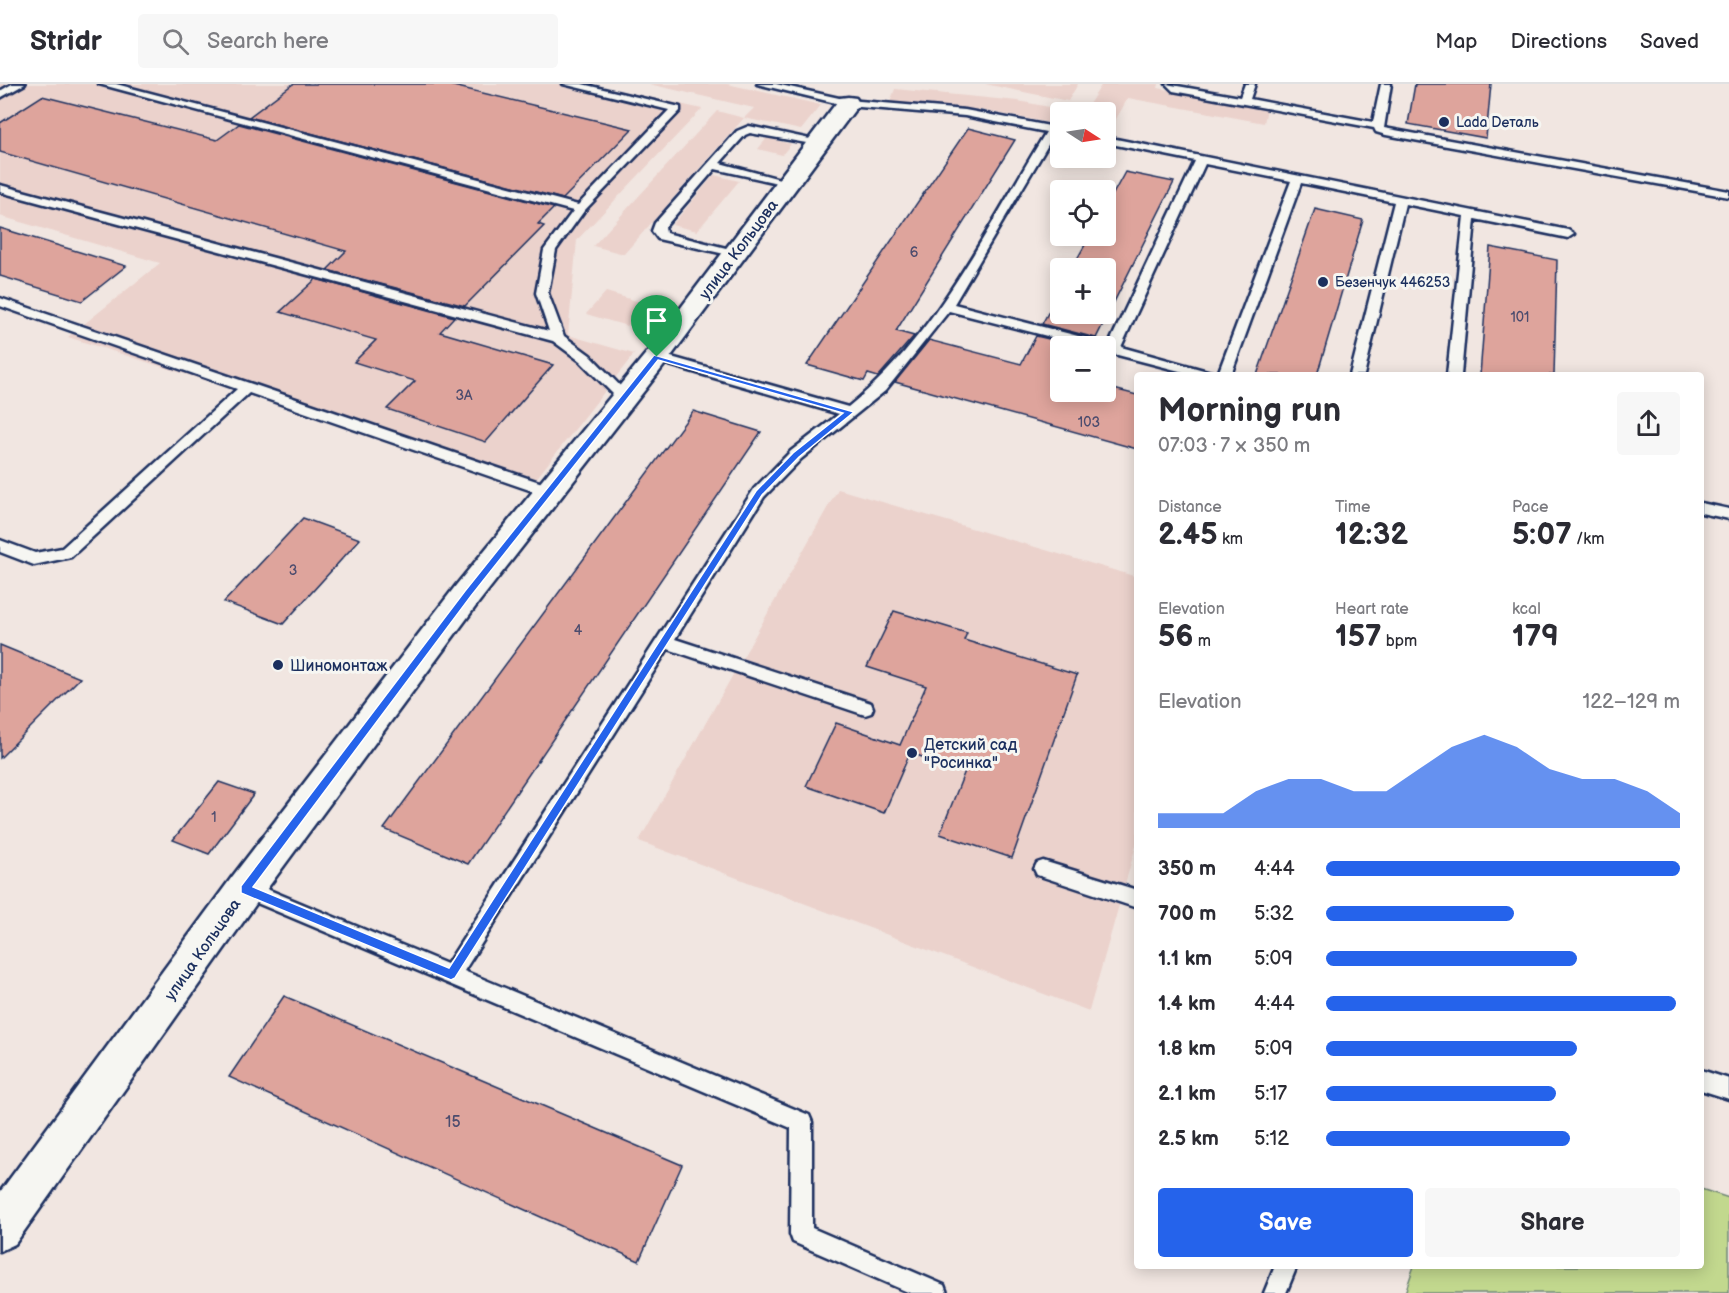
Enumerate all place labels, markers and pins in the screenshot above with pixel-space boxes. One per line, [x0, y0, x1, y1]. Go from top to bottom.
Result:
place label: Lada Dеталь [1456, 114, 1539, 131]
marker: Lada Dеталь [1437, 115, 1451, 129]
place label: Безенчук 446253 [1335, 274, 1450, 291]
marker: Безенчук 446253 [1316, 275, 1330, 289]
pin [631, 295, 682, 357]
place label: Шиномонтаж [290, 657, 388, 676]
marker: Шиномонтаж [271, 658, 285, 672]
place label: Детский сад "Росинка" [924, 736, 1017, 773]
marker: Детский сад "Росинка" [905, 746, 919, 760]

